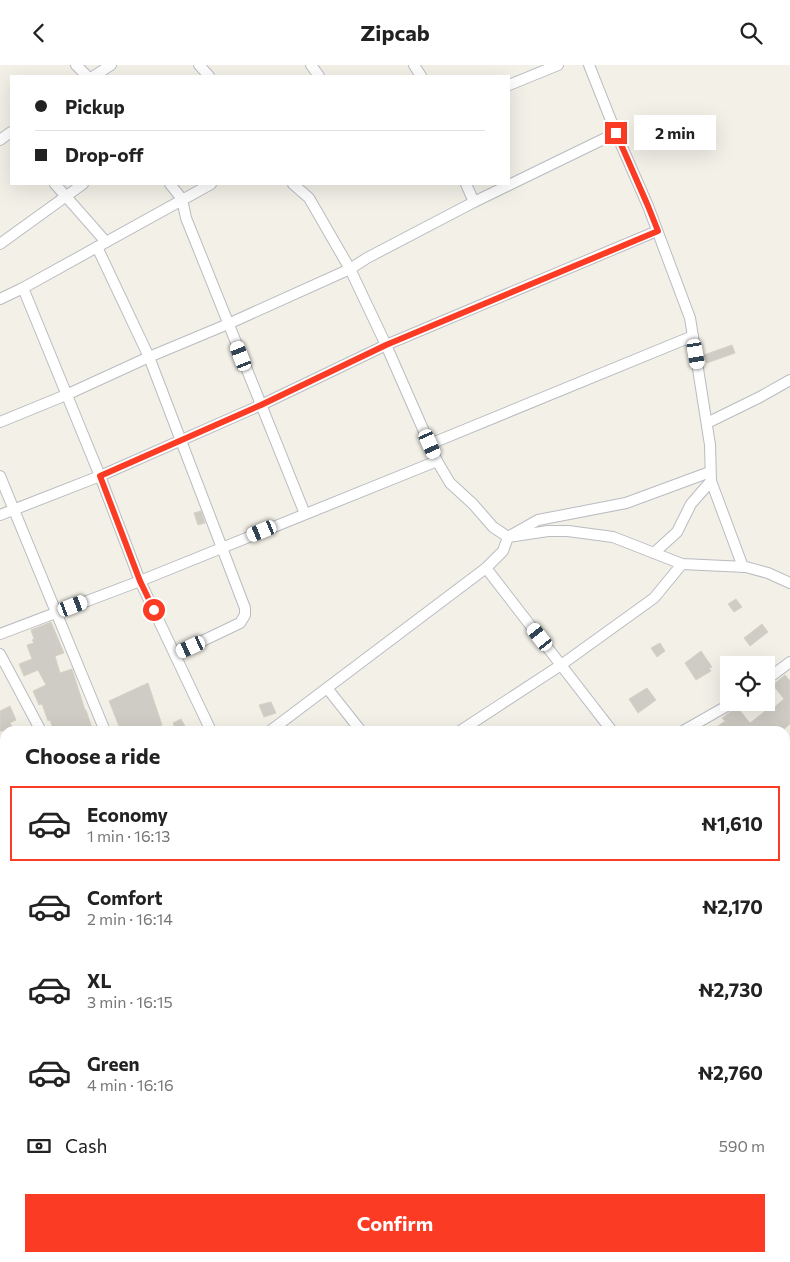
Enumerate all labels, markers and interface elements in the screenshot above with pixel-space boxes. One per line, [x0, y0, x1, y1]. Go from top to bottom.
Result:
icon: back [25, 19, 53, 47]
text: Zipcab [360, 19, 430, 46]
icon: search [737, 19, 765, 47]
text: Pickup [65, 95, 125, 118]
callout: 2 min [634, 115, 716, 151]
route end [605, 122, 627, 144]
text: 2 min [655, 123, 695, 142]
text: Drop-off [65, 143, 144, 166]
car [686, 338, 705, 370]
car [228, 339, 253, 373]
car [417, 427, 442, 461]
car [245, 518, 278, 544]
car [56, 594, 89, 618]
route start [143, 599, 165, 621]
car [524, 621, 555, 653]
car [174, 634, 207, 660]
map controls [720, 656, 775, 711]
button: locate [720, 656, 775, 711]
text: Choose a ride [25, 742, 160, 769]
icon: car [27, 801, 72, 846]
text: Economy [87, 803, 168, 826]
text: ₦1,610 [701, 812, 763, 835]
text: 1 min · 16:13 [87, 826, 170, 845]
icon: car [27, 884, 72, 929]
text: Comfort [87, 886, 163, 909]
text: ₦2,170 [702, 895, 763, 918]
text: 2 min · 16:14 [87, 909, 173, 928]
icon: car [27, 967, 72, 1012]
text: XL [87, 969, 112, 992]
text: ₦2,730 [698, 978, 763, 1001]
text: 3 min · 16:15 [87, 992, 173, 1011]
icon: car [27, 1050, 72, 1095]
text: Green [87, 1052, 139, 1075]
text: ₦2,760 [698, 1061, 763, 1084]
text: 4 min · 16:16 [87, 1075, 174, 1094]
icon: cash [25, 1132, 53, 1160]
text: Cash [65, 1134, 107, 1157]
text: 590 m [719, 1136, 765, 1155]
button: Confirm [25, 1194, 765, 1252]

